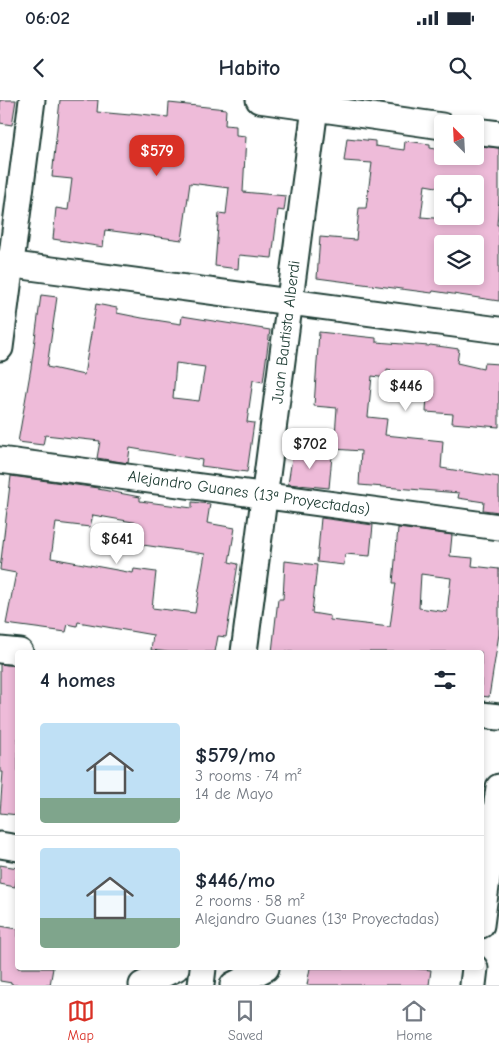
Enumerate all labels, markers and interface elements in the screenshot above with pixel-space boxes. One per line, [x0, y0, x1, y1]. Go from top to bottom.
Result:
text: 06:02 [25, 7, 70, 29]
icon: back [25, 54, 53, 82]
icon: search [446, 54, 474, 82]
text: Habito [219, 55, 280, 81]
north arrow [434, 115, 484, 165]
map controls [434, 115, 484, 285]
pin: $579 [127, 134, 187, 177]
text: $579 [140, 142, 174, 160]
button: locate [434, 175, 484, 225]
button: layers [434, 235, 484, 285]
street label: Juan Bautista Alberdi [268, 259, 304, 405]
pin: $446 [376, 370, 436, 412]
text: $446 [389, 377, 423, 395]
pin: $702 [280, 428, 340, 470]
text: $702 [293, 435, 327, 453]
street label: Alejandro Guanes (13ª Proyectadas) [127, 467, 371, 519]
pin: $641 [87, 522, 147, 565]
text: $641 [101, 530, 133, 548]
icon: filters [431, 666, 459, 694]
text: 4 homes [40, 668, 115, 692]
icon: home [80, 743, 140, 803]
text: $579/mo [195, 743, 276, 767]
text: 3 rooms · 74 m² [195, 767, 301, 785]
text: 14 de Mayo [195, 785, 273, 803]
icon: home [80, 868, 140, 928]
text: $446/mo [195, 868, 275, 892]
text: 2 rooms · 58 m² [195, 892, 305, 910]
text: Alejandro Guanes (13ª Proyectadas) [195, 910, 439, 928]
tab: Map [67, 997, 95, 1044]
tab: Saved [228, 997, 263, 1044]
tab: Home [396, 997, 432, 1044]

